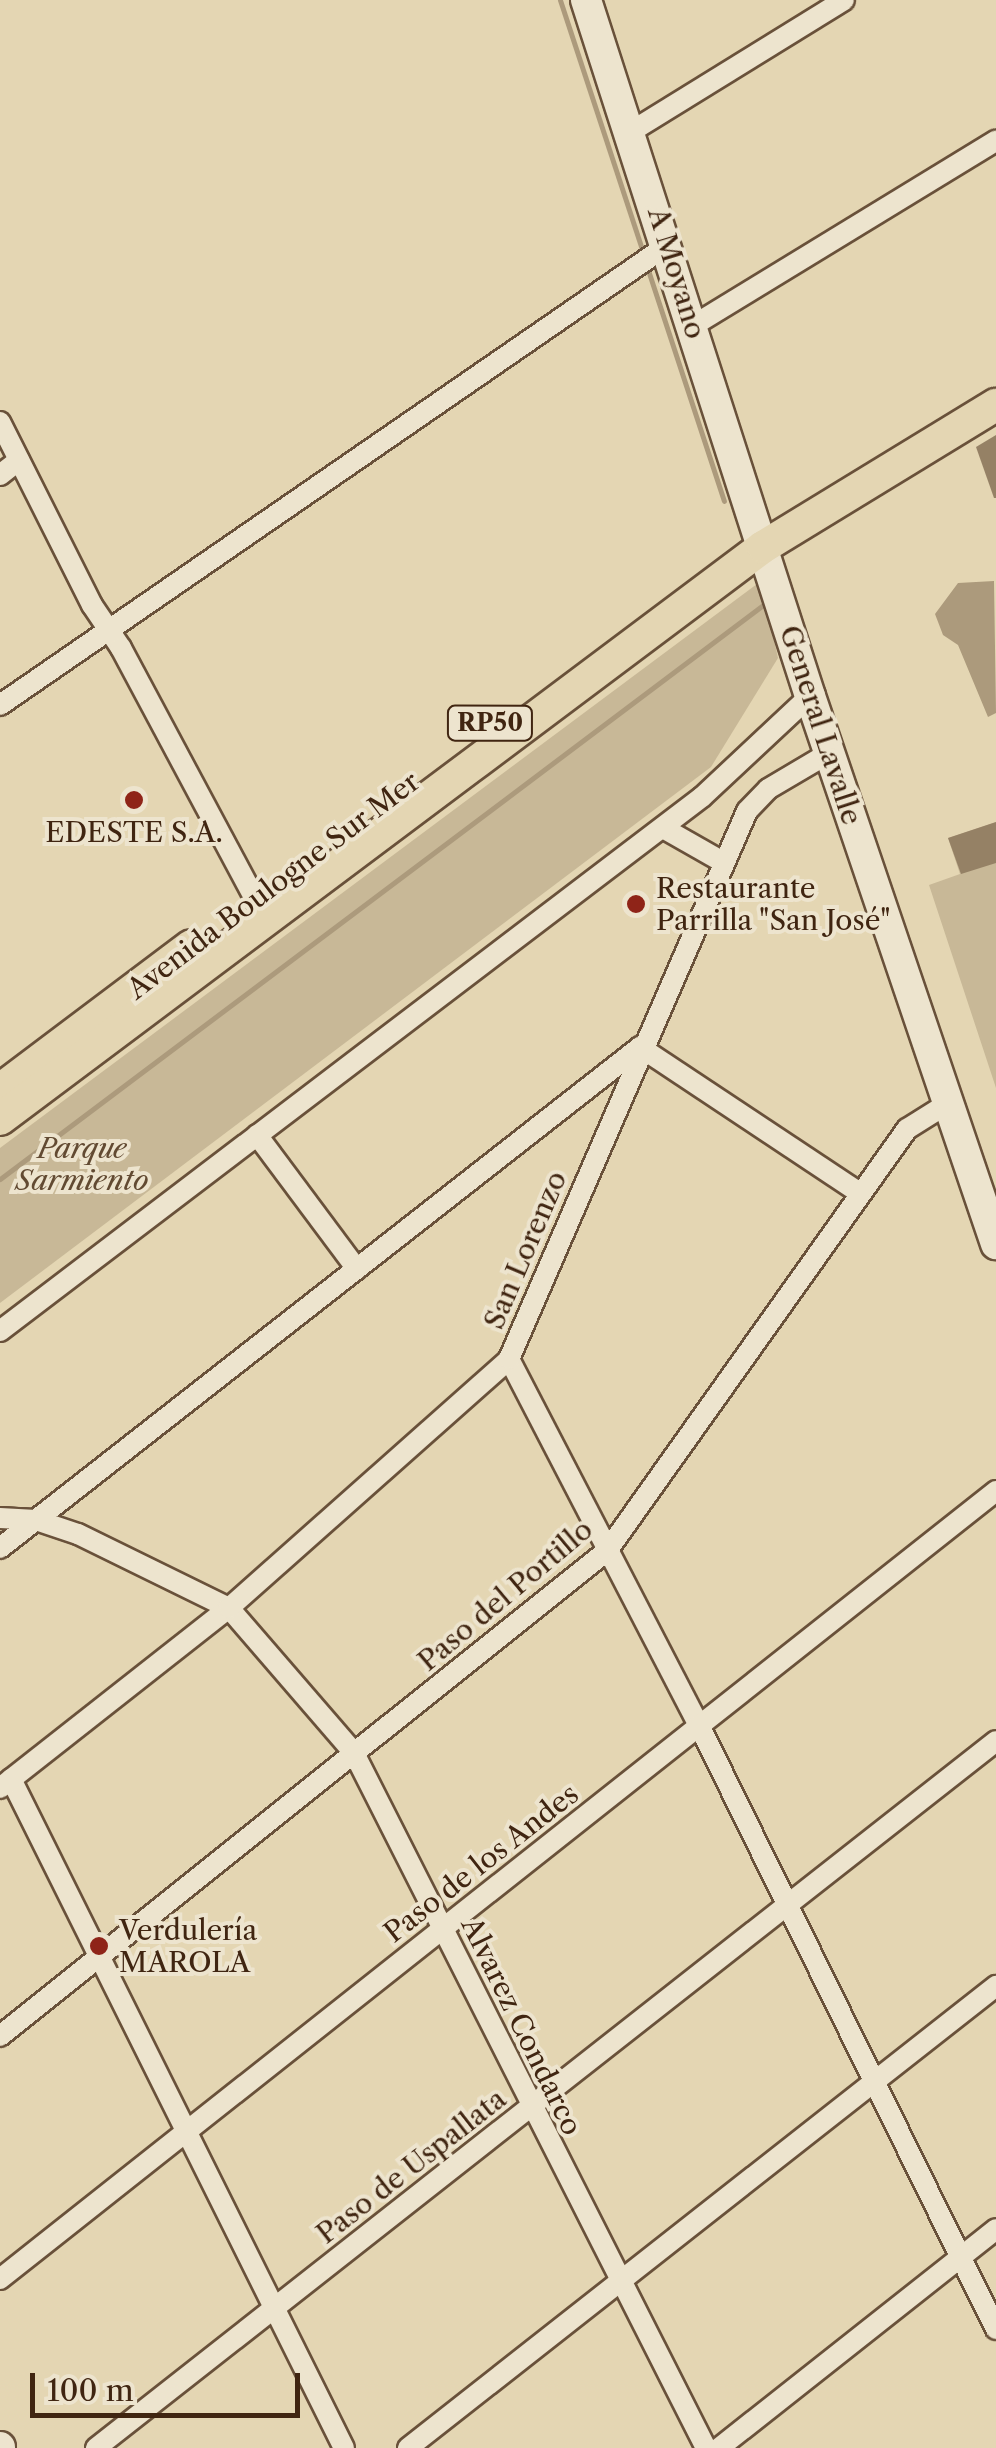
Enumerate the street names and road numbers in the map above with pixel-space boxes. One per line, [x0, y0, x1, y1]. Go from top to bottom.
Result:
street label: A Moyano [641, 203, 713, 343]
street label: General Lavalle [773, 621, 869, 829]
road number: RP50 [445, 703, 535, 743]
street label: Avenida Boulogne Sur Mer [120, 764, 426, 1006]
street label: San Lorenzo [477, 1166, 573, 1334]
street label: Paso del Portillo [411, 1512, 599, 1678]
street label: Paso de los Andes [377, 1776, 585, 1950]
street label: Alvarez Condarco [455, 1912, 589, 2140]
street label: Paso de Uspallata [310, 2082, 512, 2250]

